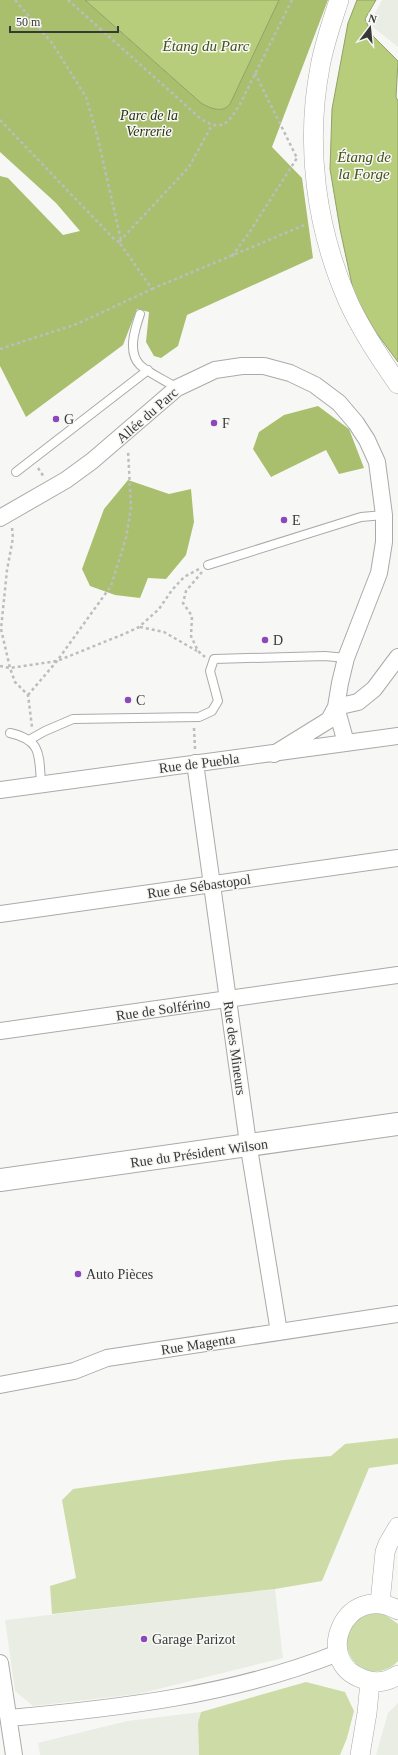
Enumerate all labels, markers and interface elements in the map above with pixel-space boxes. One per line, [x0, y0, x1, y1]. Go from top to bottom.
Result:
scale bar [10, 8, 118, 34]
north arrow [350, 8, 390, 48]
text: N [367, 12, 378, 25]
text: 50 m [16, 15, 41, 29]
water label: Étang du Parc [162, 38, 250, 54]
park label: Parc de la Verrerie [119, 108, 178, 139]
water label: Étang de la Forge [336, 149, 391, 182]
street label: Allée du Parc [114, 385, 181, 446]
place label: G [64, 412, 74, 427]
marker: G [51, 414, 61, 424]
place label: F [222, 416, 230, 431]
marker: F [209, 418, 219, 428]
place label: E [292, 513, 301, 528]
marker: E [279, 515, 289, 525]
place label: D [273, 633, 283, 648]
marker: D [260, 635, 270, 645]
place label: C [136, 693, 145, 708]
marker: C [123, 695, 133, 705]
street label: Rue de Puebla [158, 751, 241, 776]
street label: Rue de Sébastopol [146, 872, 252, 901]
street label: Rue de Solférino [115, 995, 211, 1024]
street label: Rue des Mineurs [220, 1000, 249, 1096]
street label: Rue du Président Wilson [129, 1136, 269, 1171]
place label: Auto Pièces [86, 1267, 153, 1282]
marker: Auto Pièces [73, 1269, 83, 1279]
street label: Rue Magenta [160, 1331, 237, 1358]
place label: Garage Parizot [152, 1632, 236, 1647]
marker: Garage Parizot [139, 1634, 149, 1644]

